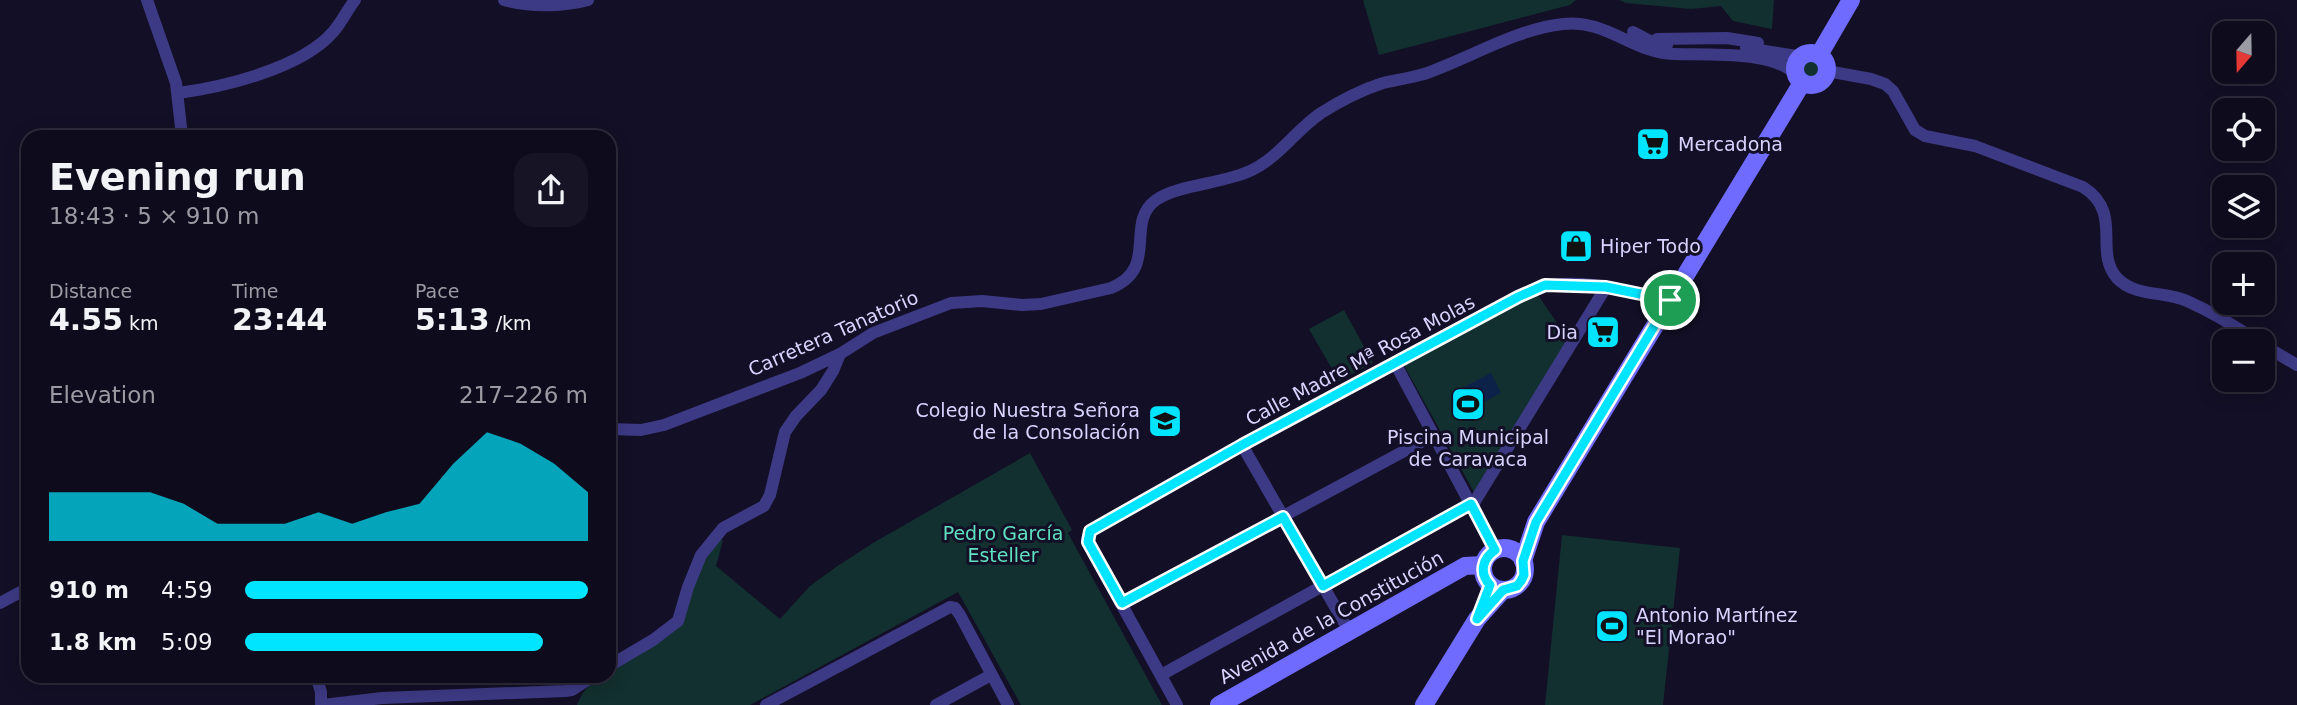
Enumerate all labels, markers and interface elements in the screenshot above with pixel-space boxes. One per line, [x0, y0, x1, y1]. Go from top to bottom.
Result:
north arrow [2212, 21, 2275, 84]
map controls [2212, 21, 2275, 392]
button: locate [2212, 98, 2275, 161]
supermarket icon: Mercadona [1634, 125, 1672, 163]
place label: Mercadona [1678, 133, 1783, 155]
button: share [514, 153, 588, 227]
text: Evening run [49, 155, 306, 199]
button: layers [2212, 175, 2275, 238]
text: 18:43 · 5 × 910 m [49, 203, 259, 229]
shop icon: Hiper Todo [1557, 227, 1595, 265]
place label: Hiper Todo [1600, 235, 1701, 257]
button: + [2212, 252, 2275, 315]
pin [1640, 270, 1700, 330]
text: Distance [49, 280, 132, 302]
text: Time [232, 280, 279, 302]
text: Pace [415, 280, 459, 302]
icon: arrive [1651, 281, 1689, 319]
street label: Carretera Tanatorio [745, 286, 921, 380]
street label: Calle Madre Mª Rosa Molas [1242, 290, 1478, 430]
text: 4.55 [49, 302, 123, 337]
text: 23:44 [232, 302, 328, 337]
text: 5:13 [415, 302, 490, 337]
text: km [123, 312, 159, 334]
text: /km [490, 312, 532, 334]
supermarket icon: Dia [1584, 313, 1622, 351]
place label: Dia [1546, 321, 1578, 343]
button: − [2212, 329, 2275, 392]
text: Elevation [49, 382, 156, 408]
text: 217–226 m [459, 382, 588, 408]
sports icon: Piscina Municipal de Caravaca [1449, 385, 1487, 423]
place label: Colegio Nuestra Señora de la Consolación [915, 399, 1140, 443]
school or university icon: Colegio Nuestra Señora de la Consolación [1146, 402, 1184, 440]
place label: Piscina Municipal de Caravaca [1387, 426, 1549, 470]
park label: Pedro García Esteller [943, 522, 1063, 566]
street label: Avenida de la Constitución [1215, 546, 1447, 688]
text: 910 m [49, 577, 129, 603]
text: 4:59 [161, 577, 213, 603]
place label: Antonio Martínez "El Morao" [1636, 604, 1797, 648]
sports icon: Antonio Martínez "El Morao" [1593, 607, 1631, 645]
text: 1.8 km [49, 629, 137, 655]
text: 5:09 [161, 629, 213, 655]

